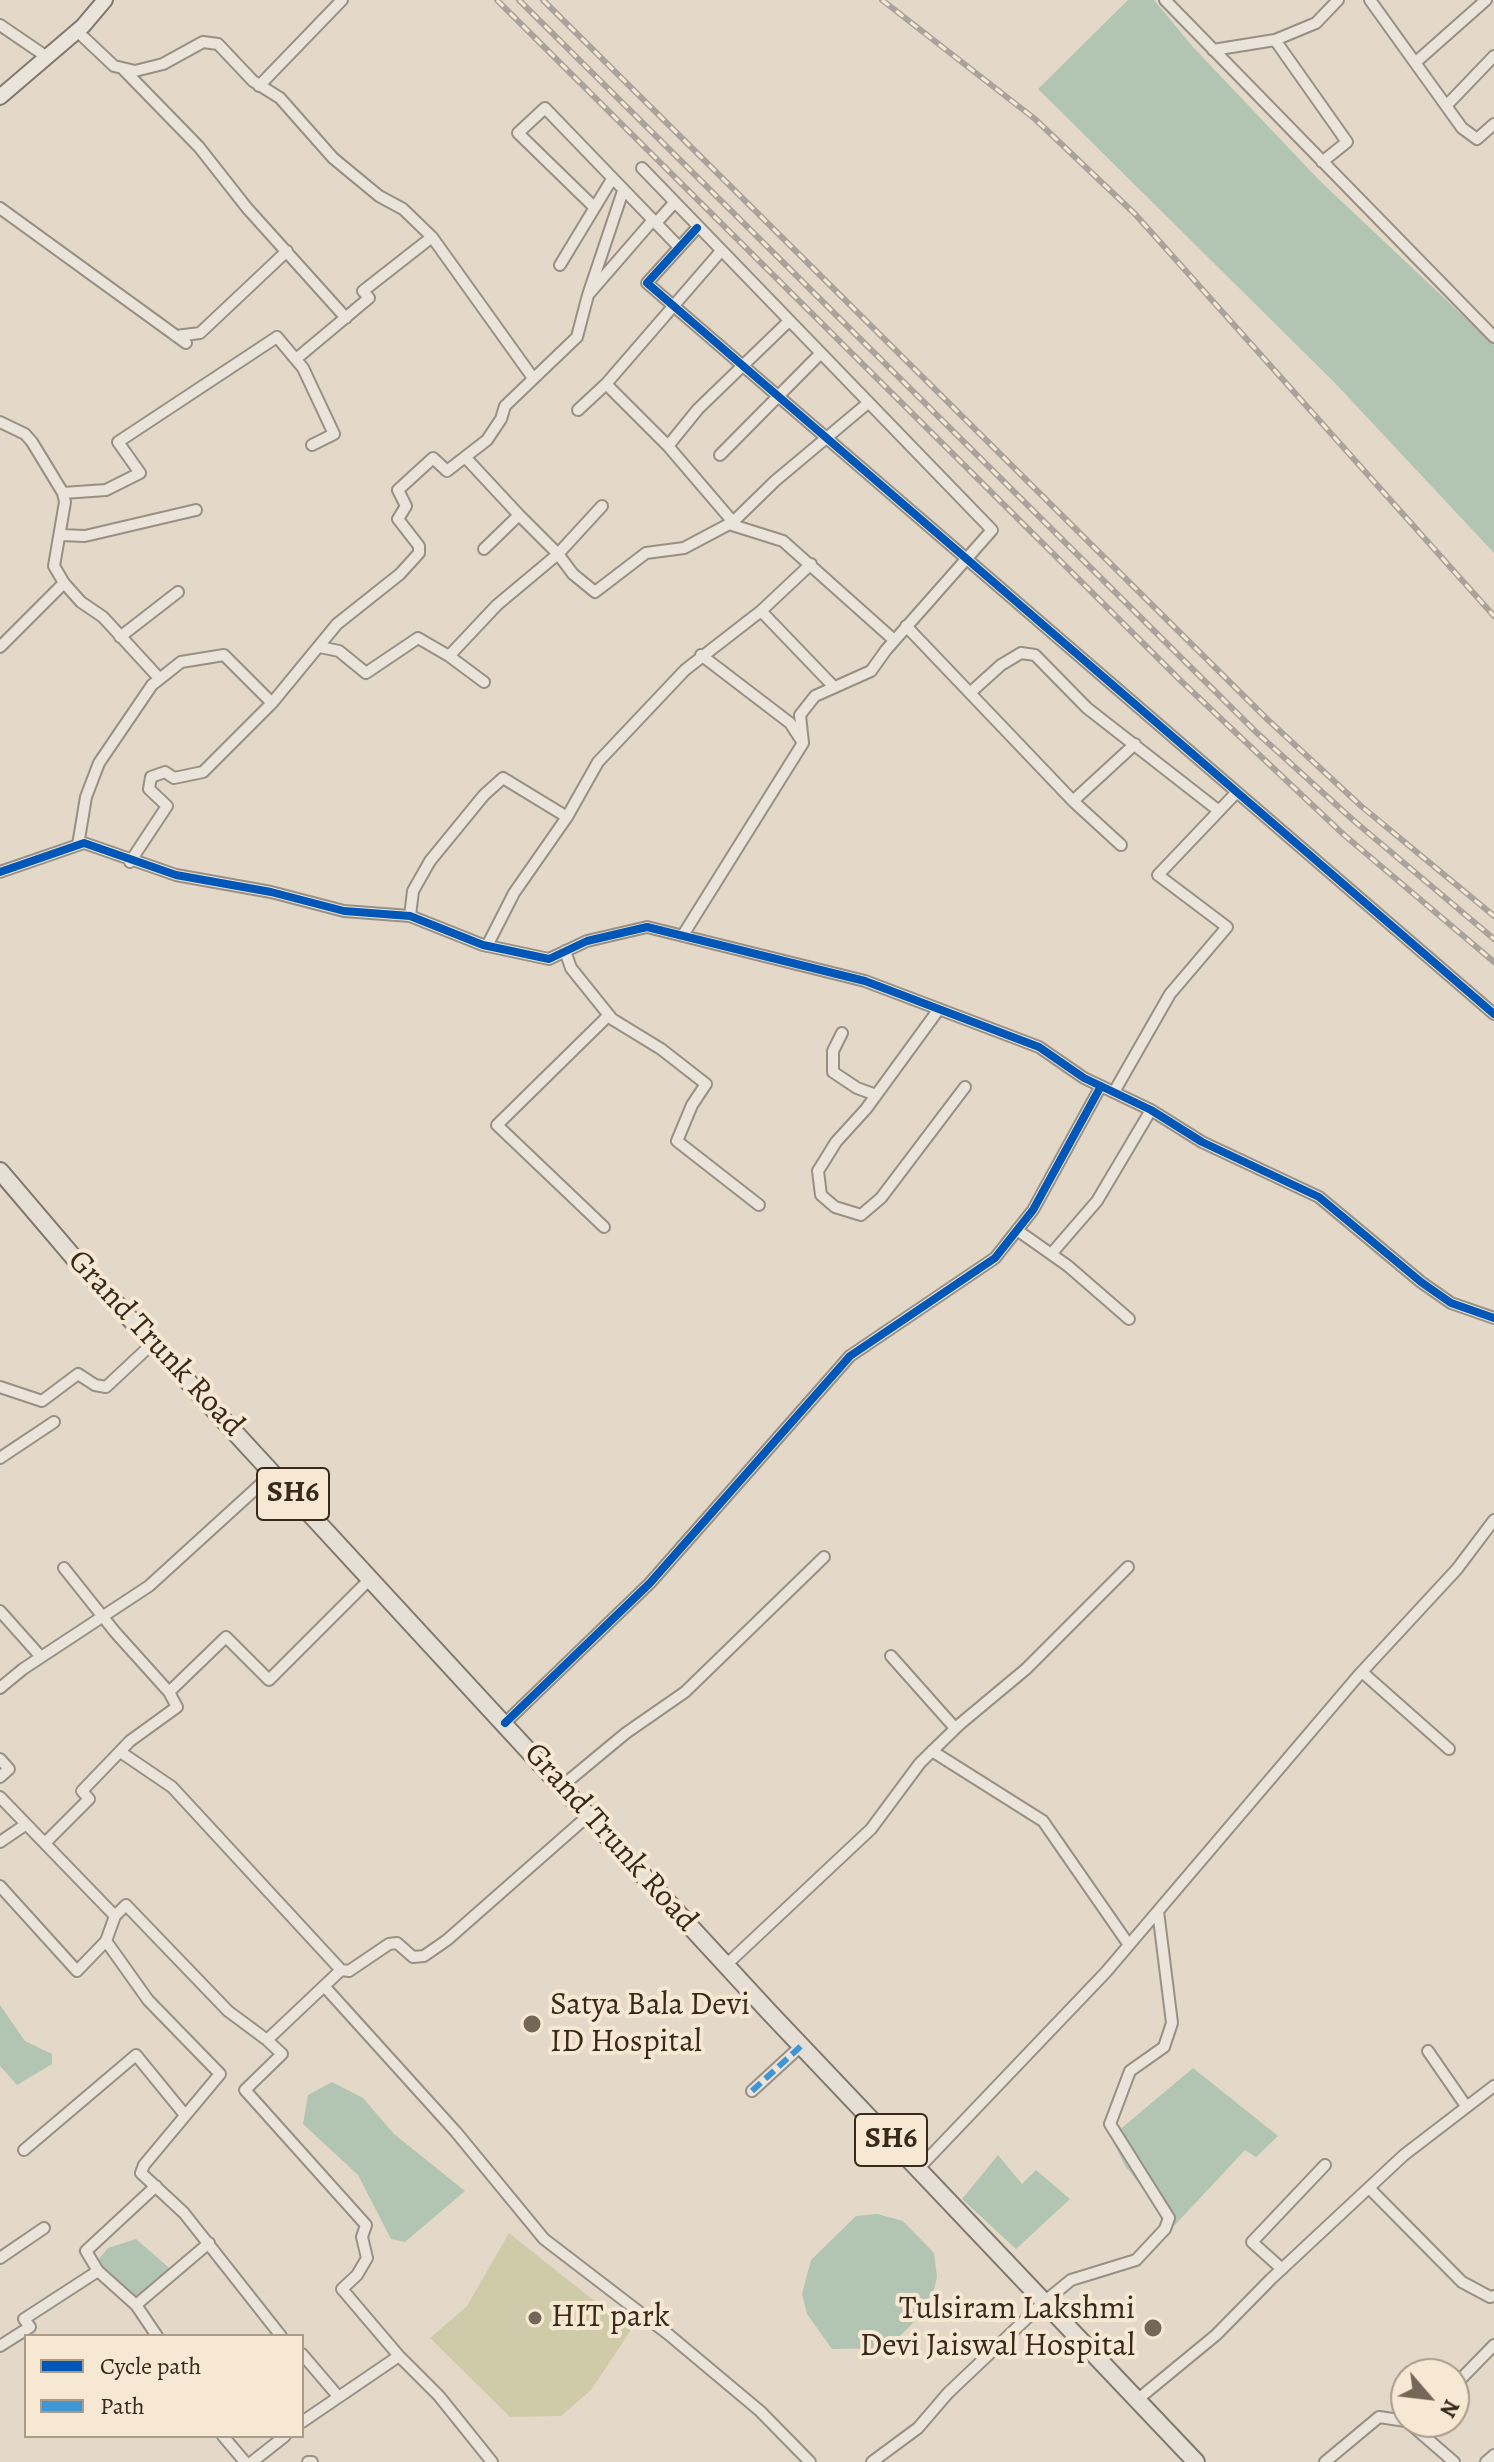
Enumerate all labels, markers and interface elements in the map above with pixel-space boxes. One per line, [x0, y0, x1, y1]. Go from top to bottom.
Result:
street label: Grand Trunk Road [59, 1243, 251, 1445]
road number: SH6 [257, 1468, 329, 1520]
street label: Grand Trunk Road [515, 1736, 705, 1940]
place label: Satya Bala Devi ID Hospital [550, 1987, 750, 2062]
marker: Satya Bala Devi ID Hospital [521, 2013, 543, 2035]
road number: SH6 [855, 2114, 927, 2166]
place label: Tulsiram Lakshmi Devi Jaiswal Hospital [860, 2291, 1135, 2366]
place label: HIT park [551, 2299, 670, 2337]
marker: HIT park [526, 2309, 544, 2327]
marker: Tulsiram Lakshmi Devi Jaiswal Hospital [1142, 2317, 1164, 2339]
legend [24, 2334, 304, 2438]
text: Cycle path [100, 2350, 201, 2382]
north arrow [1390, 2358, 1470, 2438]
text: Path [100, 2390, 145, 2422]
text: N [1432, 2394, 1466, 2422]

